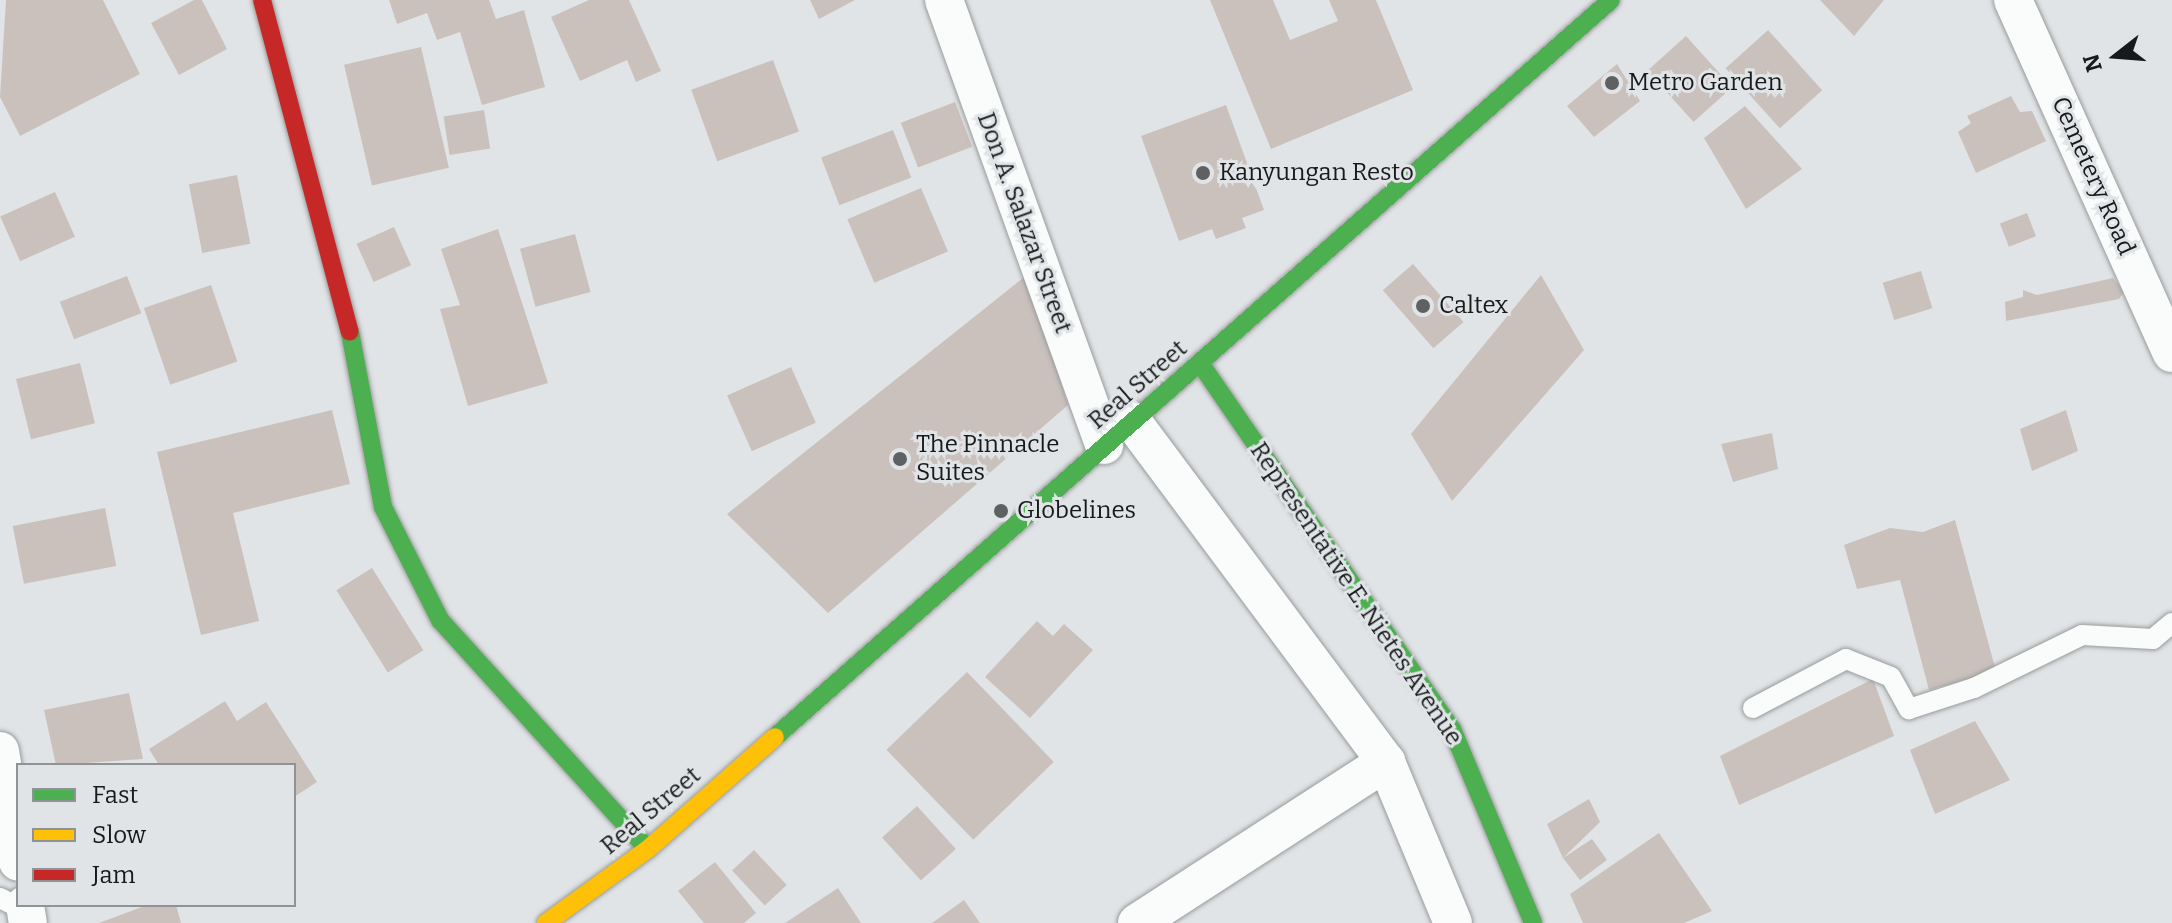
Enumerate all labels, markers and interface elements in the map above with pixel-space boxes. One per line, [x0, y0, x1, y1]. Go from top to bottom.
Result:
north arrow [2076, 16, 2156, 96]
text: N [2077, 51, 2108, 75]
place label: Metro Garden [1628, 69, 1783, 97]
marker: Metro Garden [1603, 74, 1621, 92]
street label: Cemetery Road [2045, 92, 2141, 260]
street label: Don A. Salazar Street [971, 109, 1077, 337]
place label: Kanyungan Resto [1219, 159, 1414, 187]
marker: Kanyungan Resto [1194, 164, 1212, 182]
place label: Caltex [1439, 292, 1508, 320]
marker: Caltex [1414, 297, 1432, 315]
street label: Real Street [1083, 334, 1193, 436]
place label: The Pinnacle Suites [916, 431, 1059, 487]
street label: Representative E. Nietes Avenue [1244, 437, 1468, 751]
marker: The Pinnacle Suites [891, 450, 909, 468]
place label: Globelines [1017, 497, 1136, 525]
marker: Globelines [992, 502, 1010, 520]
street label: Real Street [595, 761, 707, 861]
legend [16, 763, 296, 907]
text: Fast [92, 781, 138, 809]
text: Slow [92, 821, 146, 849]
text: Jam [92, 861, 135, 889]

